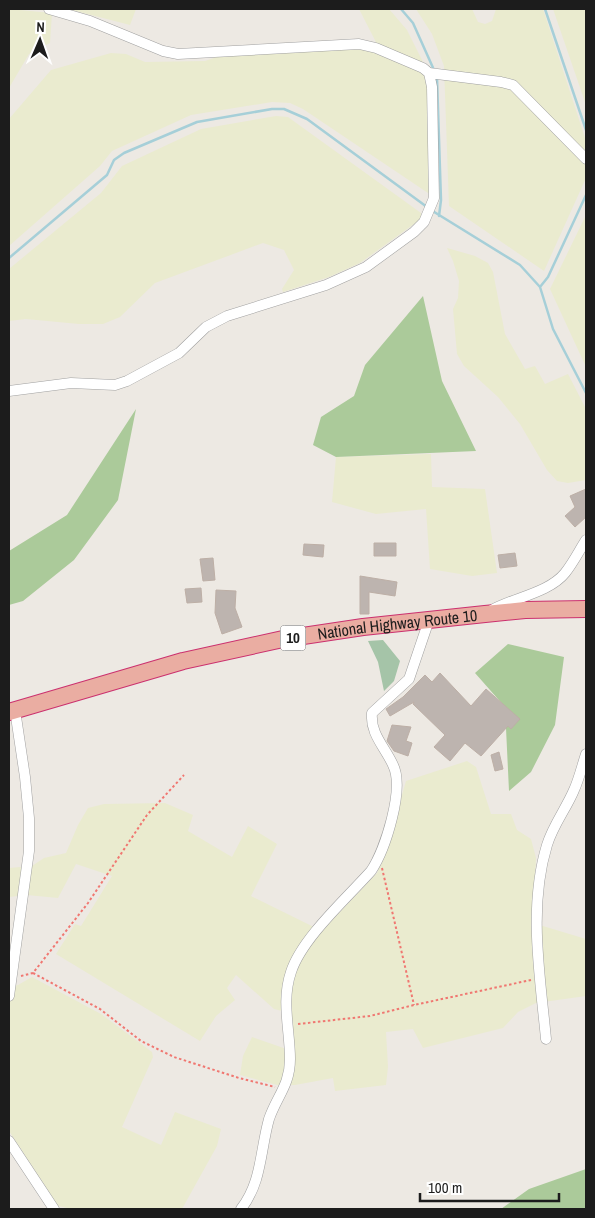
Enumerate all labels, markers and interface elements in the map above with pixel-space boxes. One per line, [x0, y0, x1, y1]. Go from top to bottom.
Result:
north arrow [15, 15, 65, 65]
text: N [36, 18, 45, 36]
street label: National Highway Route 10 [316, 604, 478, 645]
road number: 10 [280, 626, 306, 650]
scale bar [420, 1170, 559, 1202]
text: 100 m [428, 1177, 462, 1198]

